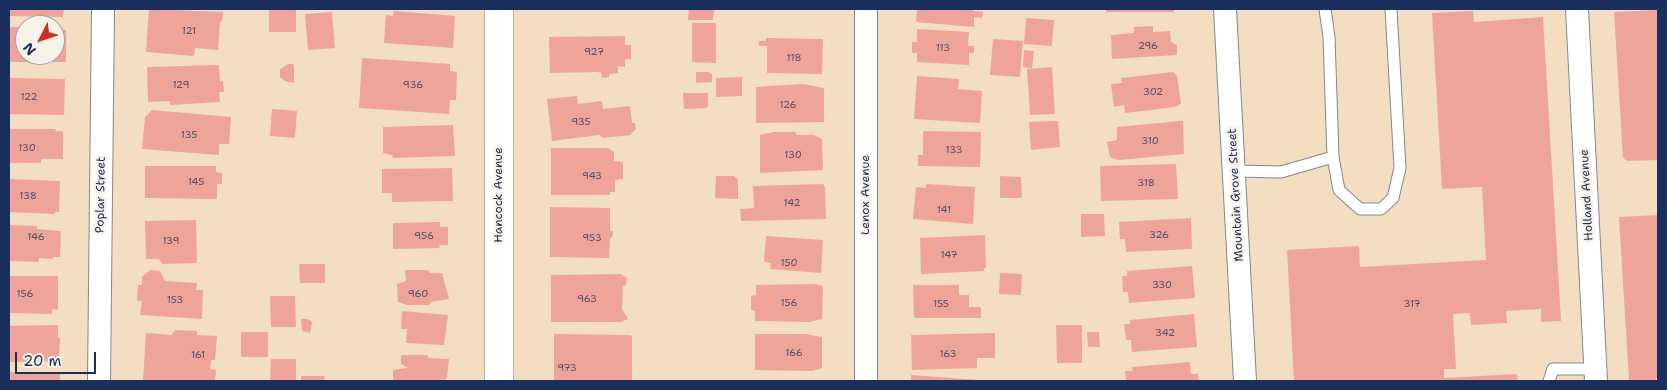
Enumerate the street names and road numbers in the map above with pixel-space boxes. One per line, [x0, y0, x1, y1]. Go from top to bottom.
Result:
street label: Mountain Grove Street [1225, 128, 1247, 262]
street label: Hancock Avenue [492, 147, 506, 243]
street label: Holland Avenue [1577, 149, 1597, 241]
street label: Lenox Avenue [859, 155, 873, 235]
street label: Poplar Street [93, 157, 109, 233]

